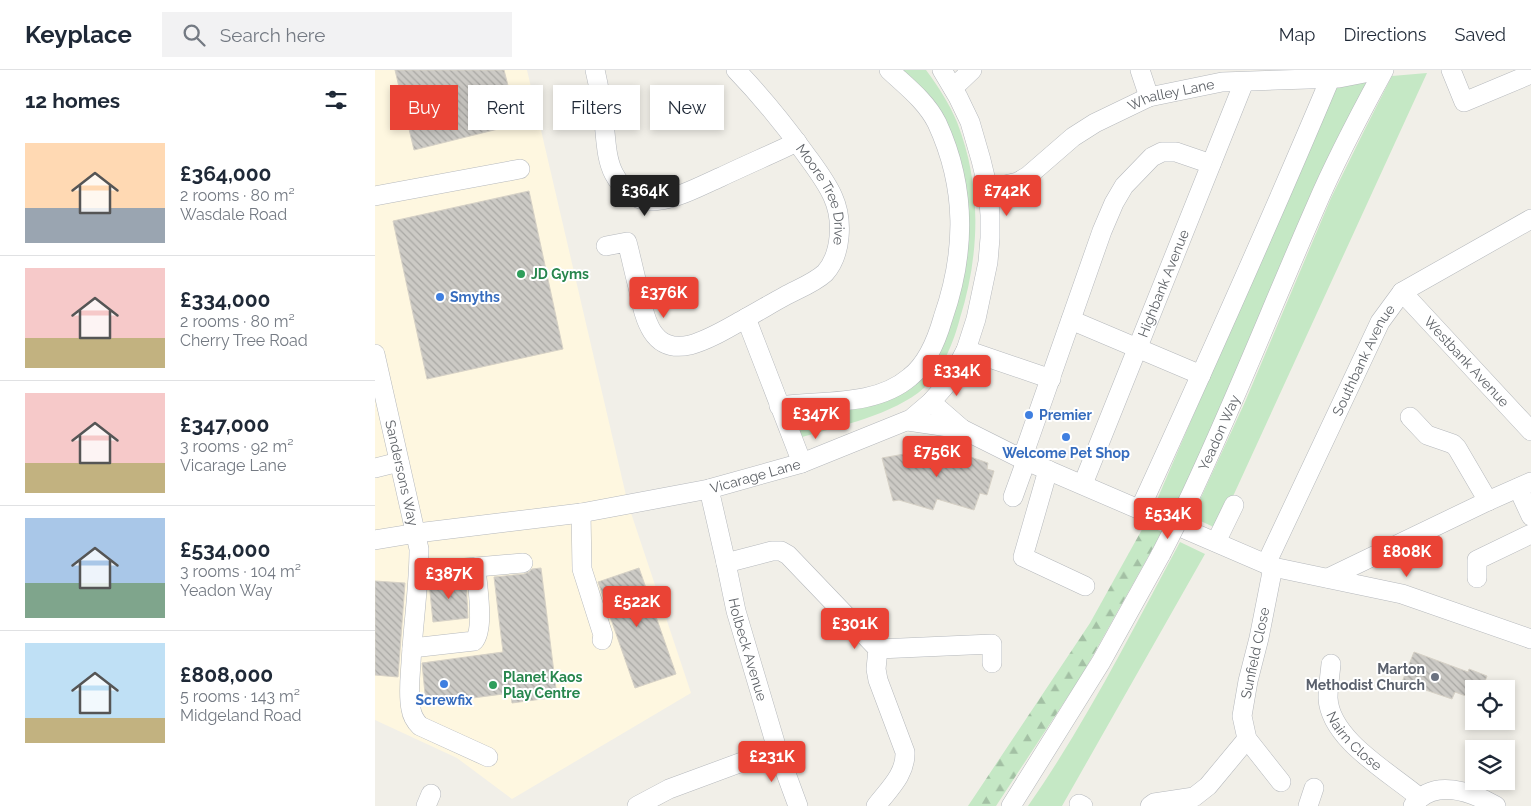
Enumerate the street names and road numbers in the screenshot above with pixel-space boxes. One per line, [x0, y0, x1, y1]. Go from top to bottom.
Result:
street label: Whalley Lane [1125, 76, 1216, 114]
street label: Moore Tree Drive [793, 141, 847, 246]
street label: Highbank Avenue [1135, 227, 1192, 340]
street label: Southbank Avenue [1329, 301, 1398, 418]
street label: Westbank Avenue [1421, 313, 1512, 410]
street label: Yeadon Way [1195, 392, 1243, 473]
street label: Sandersons Way [382, 418, 422, 528]
street label: Vicarage Lane [708, 456, 802, 496]
street label: Holbeck Avenue [725, 596, 770, 703]
street label: Sunfield Close [1238, 606, 1272, 700]
street label: Nairn Close [1323, 709, 1385, 774]

